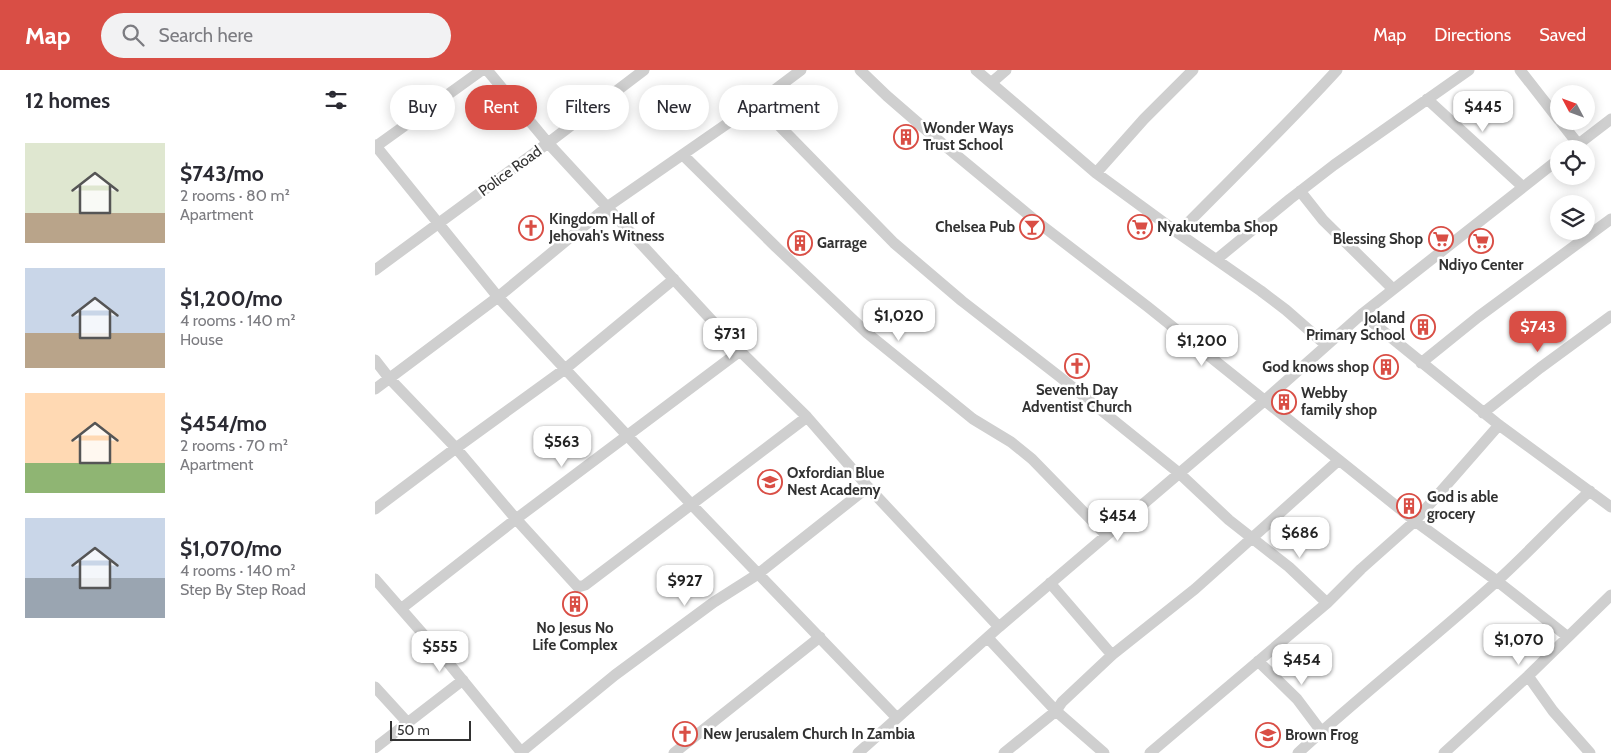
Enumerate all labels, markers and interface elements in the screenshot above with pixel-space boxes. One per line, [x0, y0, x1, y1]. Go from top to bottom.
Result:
search box [101, 13, 451, 58]
text: Map [25, 21, 71, 50]
icon: search [119, 21, 147, 49]
text: Search here [159, 24, 253, 47]
text: Map [1373, 24, 1406, 46]
text: Directions [1434, 24, 1511, 46]
text: Saved [1539, 24, 1586, 46]
chip: Buy [390, 85, 455, 130]
chip: Rent [465, 85, 537, 130]
chip: Filters [547, 85, 629, 130]
chip: New [639, 85, 709, 130]
chip: Apartment [719, 85, 838, 130]
north arrow [1550, 85, 1595, 130]
map controls [1550, 85, 1595, 240]
icon: filters [322, 86, 350, 114]
text: 12 homes [25, 88, 110, 113]
pin: $445 [1453, 90, 1513, 133]
text: $445 [1464, 97, 1502, 116]
place label: Wonder Ways Trust School [923, 119, 1014, 154]
building icon: Wonder Ways Trust School [893, 124, 919, 150]
button: locate [1550, 140, 1595, 185]
street label: Police Road [475, 142, 545, 200]
text: $743/mo [180, 161, 264, 186]
icon: home [65, 163, 125, 223]
text: 2 rooms · 80 m² [180, 186, 290, 205]
button: layers [1550, 195, 1595, 240]
text: Apartment [180, 205, 253, 224]
place label: Kingdom Hall of Jehovah's Witness [548, 210, 664, 245]
bar icon: Chelsea Pub [1019, 214, 1045, 240]
supermarket icon: Nyakutemba Shop [1127, 214, 1153, 240]
church icon: Kingdom Hall of Jehovah's Witness [518, 215, 544, 241]
place label: Chelsea Pub [935, 218, 1015, 236]
place label: Nyakutemba Shop [1157, 218, 1278, 236]
supermarket icon: Blessing Shop [1428, 226, 1454, 252]
supermarket icon: Ndiyo Center [1468, 228, 1494, 254]
building icon: Garrage [787, 230, 813, 256]
place label: Blessing Shop [1333, 230, 1423, 248]
place label: Garrage [817, 234, 867, 252]
place label: Ndiyo Center [1438, 256, 1524, 274]
text: $1,200/mo [180, 286, 283, 311]
icon: home [65, 288, 125, 348]
pin: $1,020 [858, 300, 940, 342]
text: $1,020 [874, 306, 924, 325]
place label: Joland Primary School [1306, 309, 1405, 344]
pin: $743 [1508, 310, 1568, 353]
text: 4 rooms · 140 m² [180, 311, 296, 330]
building icon: Joland Primary School [1410, 314, 1436, 340]
text: $743 [1520, 317, 1556, 336]
pin: $731 [700, 318, 760, 360]
text: $731 [714, 324, 746, 343]
pin: $1,200 [1161, 324, 1243, 367]
text: House [180, 330, 223, 349]
text: $1,200 [1177, 331, 1227, 350]
church icon: Seventh Day Adventist Church [1064, 353, 1090, 379]
building icon: God knows shop [1373, 354, 1399, 380]
place label: God knows shop [1262, 358, 1369, 376]
place label: Seventh Day Adventist Church [1022, 381, 1132, 416]
place label: Webby family shop [1301, 384, 1378, 419]
building icon: Webby family shop [1271, 389, 1297, 415]
text: $454/mo [180, 411, 267, 436]
icon: home [65, 413, 125, 473]
pin: $563 [532, 426, 592, 468]
text: $563 [544, 432, 580, 451]
text: 2 rooms · 70 m² [180, 436, 288, 455]
text: Apartment [180, 455, 253, 474]
place label: Oxfordian Blue Nest Academy [787, 464, 885, 499]
school or university icon: Oxfordian Blue Nest Academy [757, 469, 783, 495]
place label: God is able grocery [1427, 488, 1499, 523]
building icon: God is able grocery [1396, 493, 1422, 519]
pin: $454 [1088, 500, 1148, 542]
text: $454 [1099, 506, 1137, 525]
pin: $686 [1270, 516, 1330, 559]
text: $686 [1282, 523, 1318, 542]
text: $1,070/mo [180, 536, 282, 561]
icon: home [65, 538, 125, 598]
text: 4 rooms · 140 m² [180, 561, 296, 580]
pin: $927 [655, 564, 715, 607]
text: $927 [668, 571, 702, 590]
text: Step By Step Road [180, 580, 306, 599]
building icon: No Jesus No Life Complex [562, 591, 588, 617]
place label: No Jesus No Life Complex [532, 619, 618, 654]
pin: $1,070 [1478, 624, 1560, 666]
pin: $555 [410, 630, 470, 673]
text: $1,070 [1494, 630, 1544, 649]
text: $555 [422, 637, 458, 656]
pin: $454 [1272, 644, 1332, 686]
text: $454 [1283, 650, 1321, 669]
scale bar [390, 718, 471, 741]
text: 50 m [397, 721, 430, 739]
church icon: New Jerusalem Church In Zambia [672, 721, 698, 747]
school or university icon: Brown Frog [1255, 722, 1281, 748]
place label: New Jerusalem Church In Zambia [703, 725, 916, 743]
place label: Brown Frog [1285, 726, 1359, 744]

